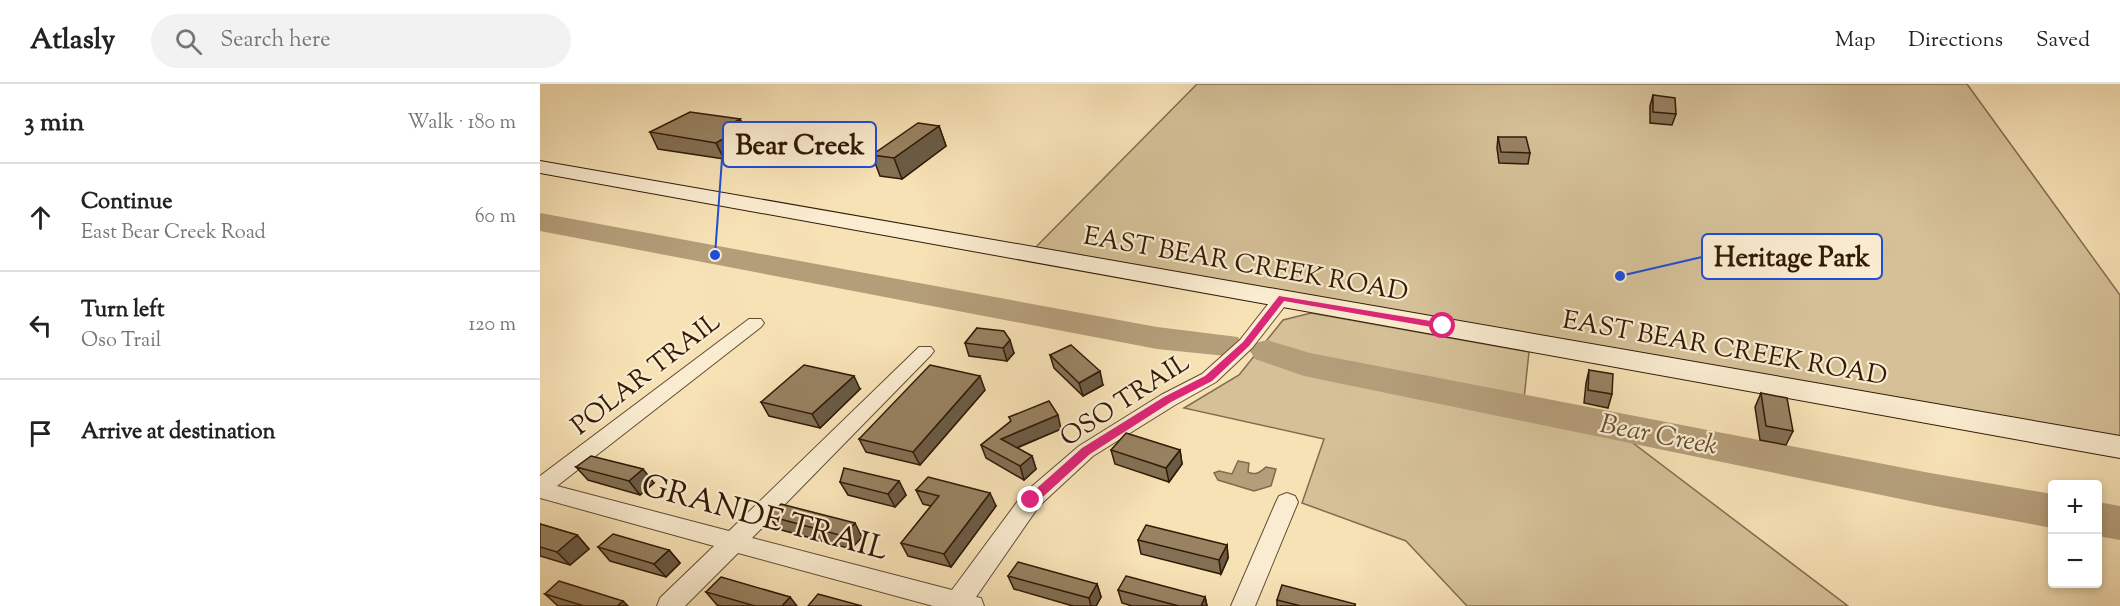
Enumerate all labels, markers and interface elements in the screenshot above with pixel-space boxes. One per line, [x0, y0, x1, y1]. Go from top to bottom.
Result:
search box [151, 14, 571, 68]
text: Atlasly [30, 21, 115, 61]
icon: search [172, 25, 205, 58]
text: Search here [220, 25, 331, 57]
text: Map [1835, 26, 1875, 56]
text: Directions [1908, 26, 2003, 56]
text: Saved [2036, 26, 2090, 56]
text: 3 min [24, 105, 84, 142]
text: Walk · 180 m [407, 109, 516, 138]
callout: Bear Creek [723, 122, 876, 167]
text: Bear Creek [736, 128, 865, 167]
text: Continue [81, 187, 172, 219]
icon: ahead [24, 201, 57, 234]
text: 60 m [475, 203, 516, 232]
text: East Bear Creek Road [81, 219, 266, 248]
street label: EAST BEAR CREEK ROAD [1080, 219, 1411, 312]
callout: Heritage Park [1702, 234, 1882, 279]
text: Heritage Park [1714, 240, 1870, 279]
text: Turn left [81, 295, 164, 327]
street label: EAST BEAR CREEK ROAD [1559, 303, 1890, 396]
street label: POLAR TRAIL [564, 305, 729, 445]
icon: left [24, 309, 57, 342]
text: 120 m [468, 311, 516, 340]
route start [1429, 312, 1455, 338]
text: Oso Trail [81, 327, 161, 356]
street label: OSO TRAIL [1053, 345, 1198, 457]
water label: Bear Creek [1597, 406, 1721, 467]
icon: arrive [24, 417, 57, 450]
text: Arrive at destination [81, 417, 276, 449]
street label: GRANDE TRAIL [636, 464, 893, 574]
map controls [2048, 480, 2102, 588]
button: + [2048, 480, 2102, 534]
route end [1017, 486, 1043, 512]
button: − [2048, 534, 2102, 588]

